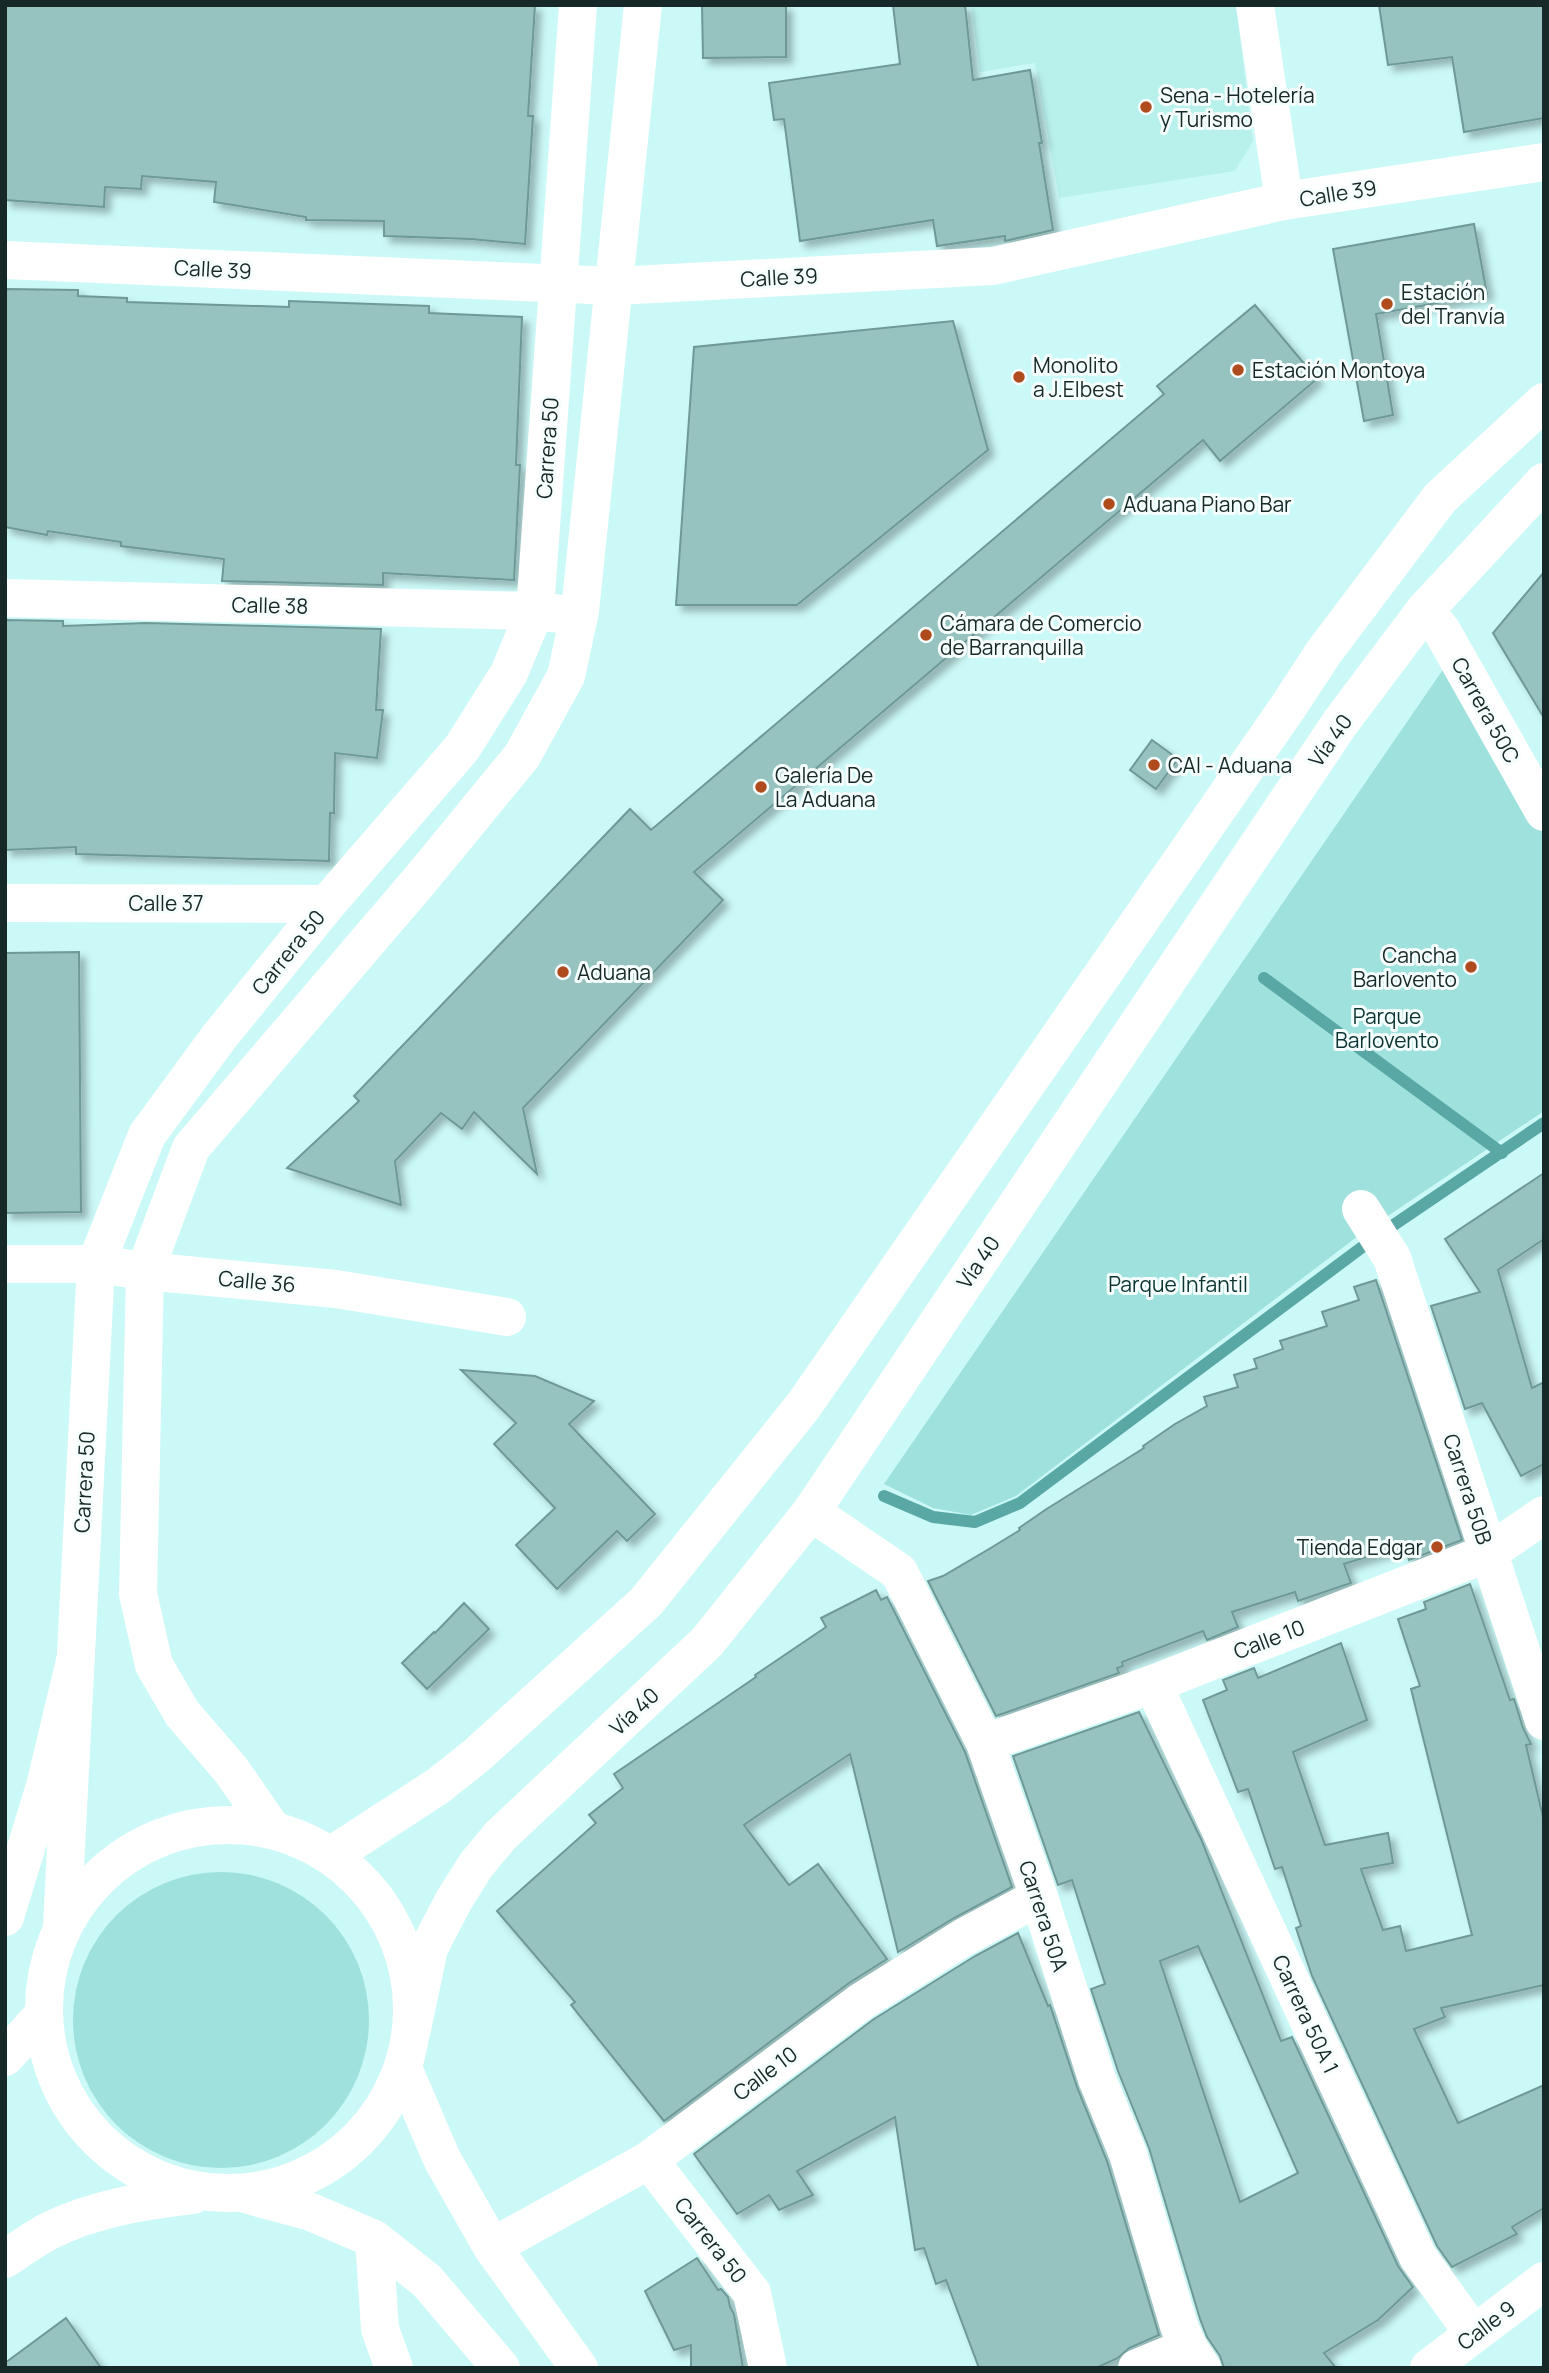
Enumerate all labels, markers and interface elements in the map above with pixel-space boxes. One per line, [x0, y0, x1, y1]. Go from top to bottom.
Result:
place label: Sena - Hotelería y Turismo [1160, 81, 1315, 133]
marker: Sena - Hotelería y Turismo [1138, 99, 1154, 115]
street label: Calle 39 [1297, 173, 1379, 213]
street label: Calle 39 [174, 253, 252, 285]
street label: Calle 39 [740, 261, 818, 293]
place label: Estación del Tranvía [1401, 278, 1505, 330]
marker: Estación del Tranvía [1379, 296, 1395, 312]
place label: Monolito a J.Elbest [1033, 351, 1124, 403]
place label: Estación Montoya [1252, 356, 1425, 384]
marker: Estación Montoya [1230, 362, 1246, 378]
marker: Monolito a J.Elbest [1011, 369, 1027, 385]
street label: Carrera 50 [529, 396, 565, 500]
place label: Aduana Piano Bar [1123, 490, 1292, 518]
marker: Aduana Piano Bar [1101, 496, 1117, 512]
street label: Calle 38 [231, 590, 309, 620]
place label: Cámara de Comercio de Barranquilla [940, 609, 1142, 661]
marker: Cámara de Comercio de Barranquilla [918, 627, 934, 643]
street label: Carrera 50C [1445, 652, 1527, 768]
street label: Vía 40 [1302, 708, 1358, 772]
place label: CAI - Aduana [1168, 751, 1292, 779]
marker: CAI - Aduana [1146, 757, 1162, 773]
place label: Galería De La Aduana [775, 761, 876, 813]
marker: Galería De La Aduana [753, 779, 769, 795]
street label: Calle 37 [128, 889, 204, 917]
street label: Carrera 50 [245, 904, 331, 1000]
place label: Cancha Barlovento [1353, 941, 1457, 993]
place label: Aduana [577, 958, 651, 986]
marker: Cancha Barlovento [1463, 959, 1479, 975]
marker: Aduana [555, 964, 571, 980]
park label: Parque Barlovento [1335, 1002, 1439, 1054]
street label: Vía 40 [950, 1230, 1006, 1294]
street label: Calle 36 [217, 1264, 297, 1298]
park label: Parque Infantil [1108, 1270, 1248, 1298]
street label: Carrera 50 [67, 1430, 101, 1534]
street label: Carrera 50B [1437, 1430, 1499, 1548]
place label: Tienda Edgar [1297, 1533, 1423, 1561]
marker: Tienda Edgar [1429, 1539, 1445, 1555]
street label: Calle 10 [1229, 1613, 1309, 1665]
street label: Vía 40 [603, 1681, 665, 1741]
street label: Carrera 50A [1013, 1857, 1075, 1975]
street label: Carrera 50A 1 [1266, 1950, 1346, 2078]
street label: Calle 10 [727, 2040, 803, 2106]
street label: Carrera 50 [669, 2191, 753, 2289]
street label: Calle 9 [1451, 2294, 1521, 2356]

